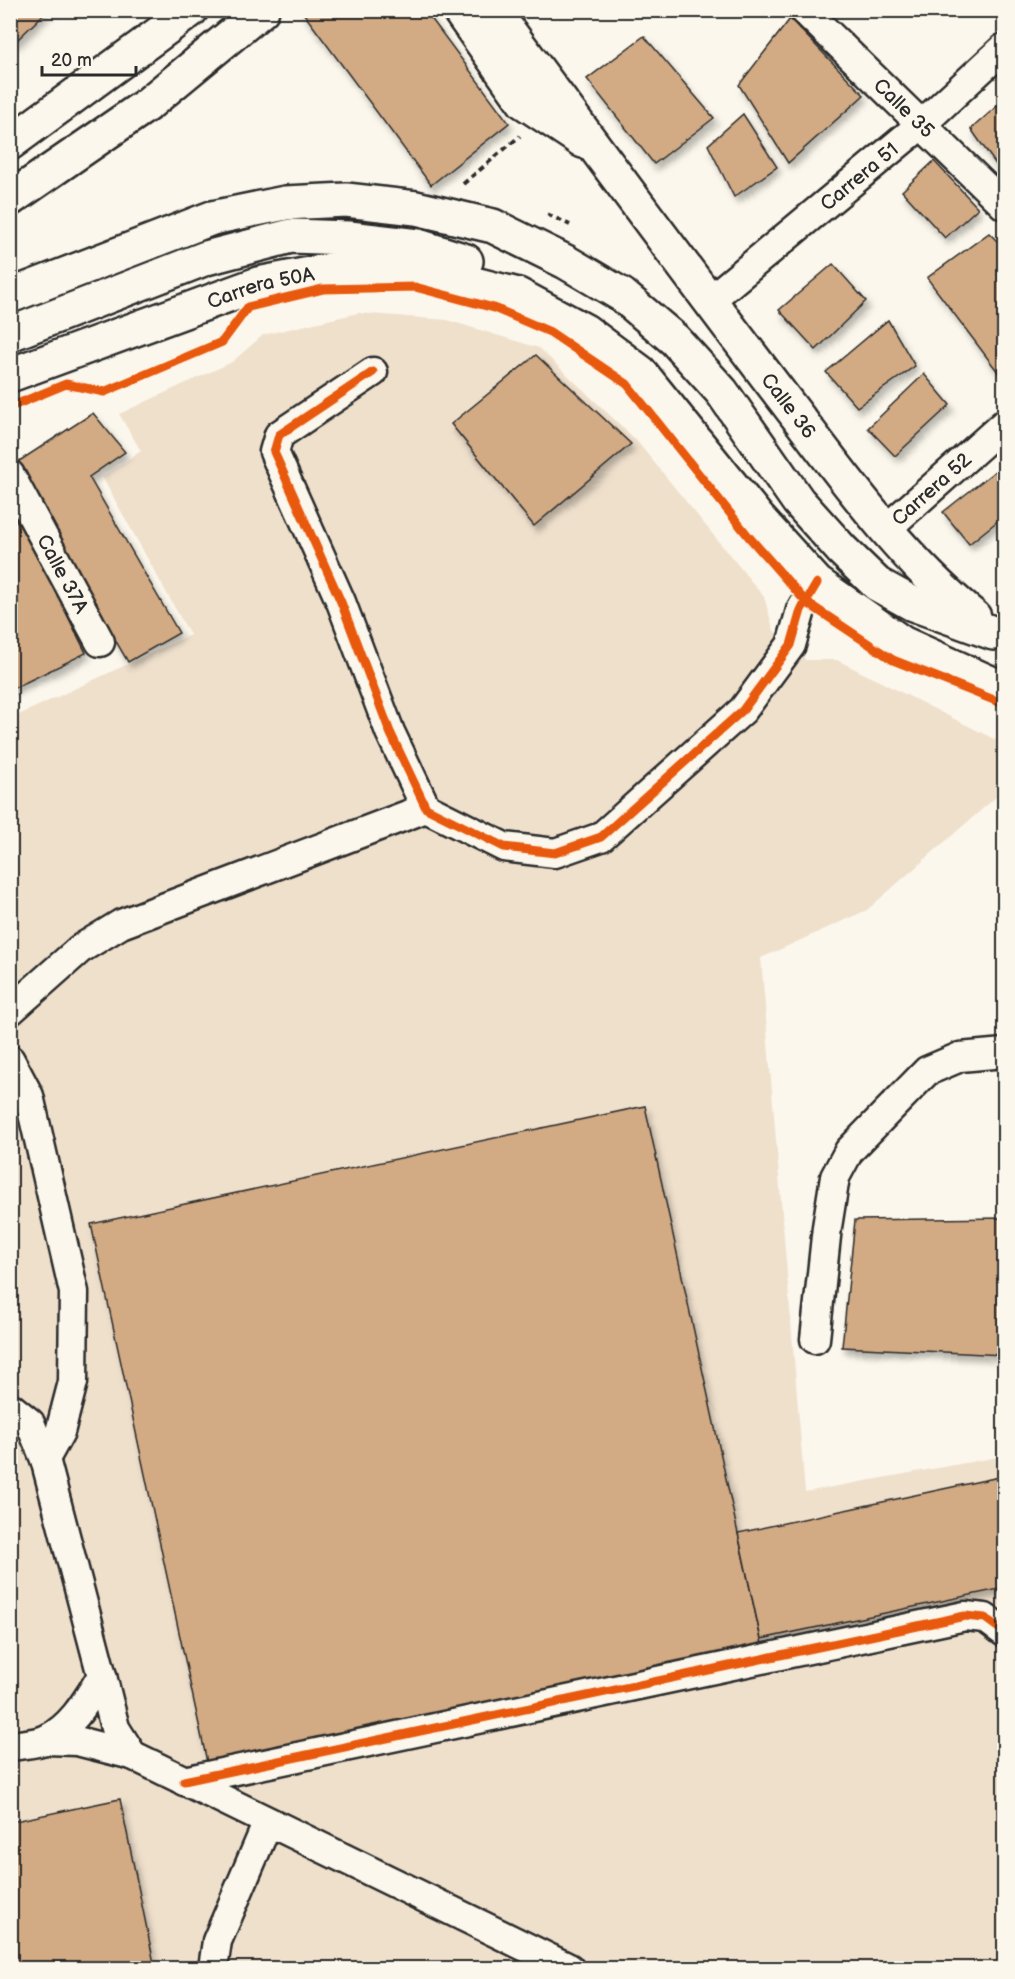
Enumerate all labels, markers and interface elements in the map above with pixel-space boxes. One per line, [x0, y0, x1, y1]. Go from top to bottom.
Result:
scale bar [42, 39, 136, 77]
text: 20 m [51, 50, 92, 71]
street label: Calle 35 [868, 74, 939, 143]
street label: Carrera 51 [816, 138, 903, 216]
street label: Carrera 50A [204, 262, 317, 315]
street label: Calle 36 [756, 369, 821, 444]
street label: Carrera 52 [887, 448, 977, 531]
street label: Calle 37A [31, 531, 94, 618]

